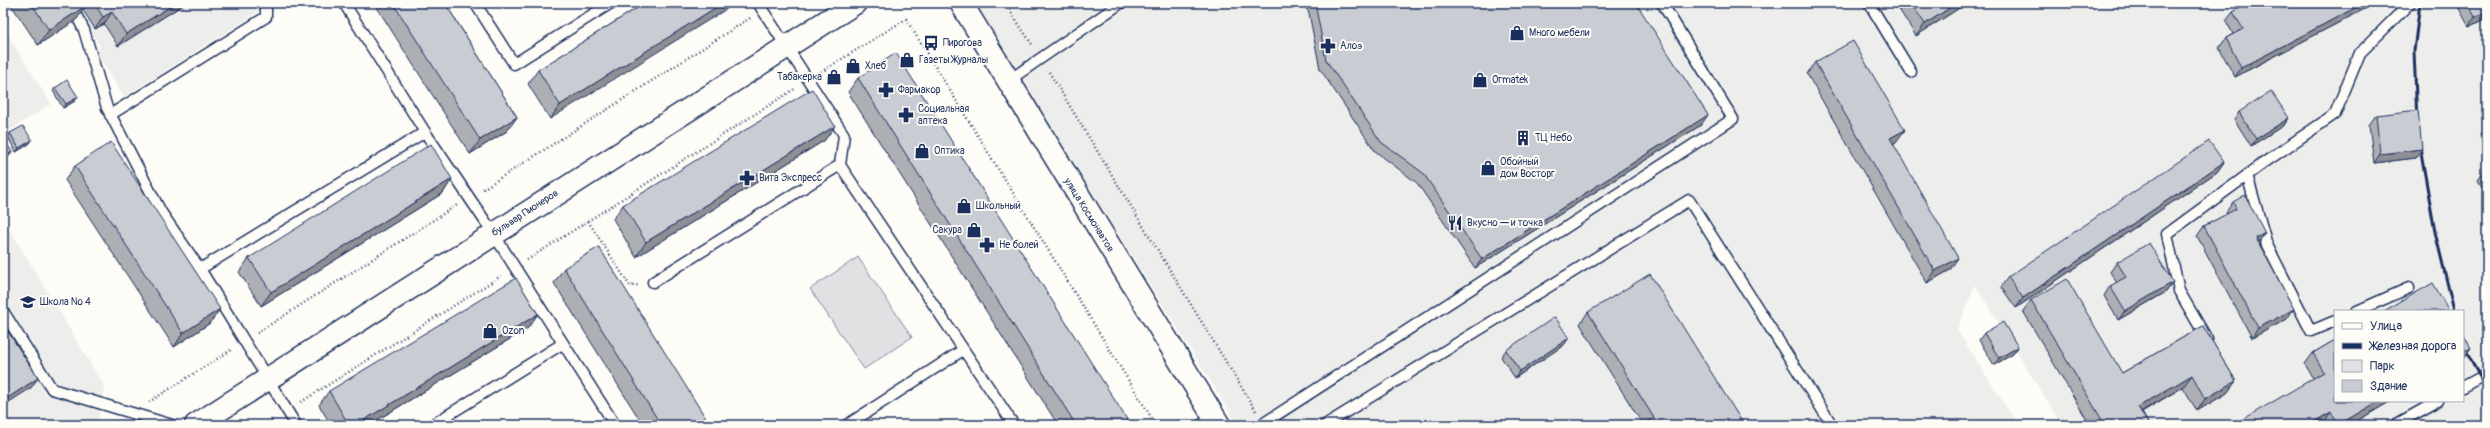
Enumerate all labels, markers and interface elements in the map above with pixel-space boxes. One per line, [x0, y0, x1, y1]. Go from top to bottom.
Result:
shop icon: Много мебели [1508, 24, 1526, 42]
place label: Много мебели [1529, 27, 1590, 39]
bus stop icon: Пирогова [922, 34, 940, 52]
place label: Пирогова [943, 37, 982, 49]
pharmacy icon: Алоэ [1319, 37, 1337, 55]
place label: Алоэ [1340, 40, 1363, 52]
shop icon: Газеты Журналы [898, 51, 916, 69]
place label: Газеты Журналы [919, 54, 988, 66]
shop icon: Хлеб [844, 57, 862, 75]
place label: Хлеб [865, 60, 887, 72]
shop icon: Табакерка [825, 68, 843, 86]
place label: Табакерка [777, 71, 822, 83]
shop icon: Ormatek [1471, 71, 1489, 89]
place label: Ormatek [1492, 74, 1529, 86]
pharmacy icon: Фармакор [877, 81, 895, 99]
place label: Фармакор [898, 84, 941, 96]
place label: Социальная аптека [918, 103, 969, 127]
pharmacy icon: Социальная аптека [897, 106, 915, 124]
building icon: ТЦ Небо [1514, 129, 1532, 147]
place label: ТЦ Небо [1535, 132, 1573, 144]
shop icon: Оптика [913, 142, 931, 160]
place label: Оптика [934, 145, 965, 157]
place label: Обойный дом Восторг [1500, 156, 1555, 180]
shop icon: Обойный дом Восторг [1479, 159, 1497, 177]
pharmacy icon: Вита Экспресс [738, 169, 756, 187]
place label: Вита Экспресс [759, 172, 822, 184]
street label: улица Космонавтов [1061, 175, 1117, 254]
street label: бульвар Пионеров [489, 187, 561, 239]
shop icon: Школьный [955, 197, 973, 215]
place label: Школьный [976, 200, 1021, 212]
restaurant icon: Вкусно — и точка [1446, 214, 1464, 232]
place label: Вкусно — и точка [1467, 217, 1543, 229]
shop icon: Сакура [965, 221, 983, 239]
place label: Сакура [932, 224, 962, 236]
pharmacy icon: Не болей [978, 236, 996, 254]
place label: Не болей [999, 239, 1039, 251]
school or university icon: Школа № 4 [19, 293, 37, 311]
place label: Школа № 4 [40, 296, 91, 308]
legend [2334, 310, 2464, 402]
text: Улица [2370, 319, 2402, 334]
shop icon: Ozon [481, 322, 499, 340]
place label: Ozon [502, 325, 525, 337]
text: Железная дорога [2368, 339, 2457, 354]
text: Парк [2370, 359, 2395, 374]
text: Здание [2370, 379, 2407, 394]

